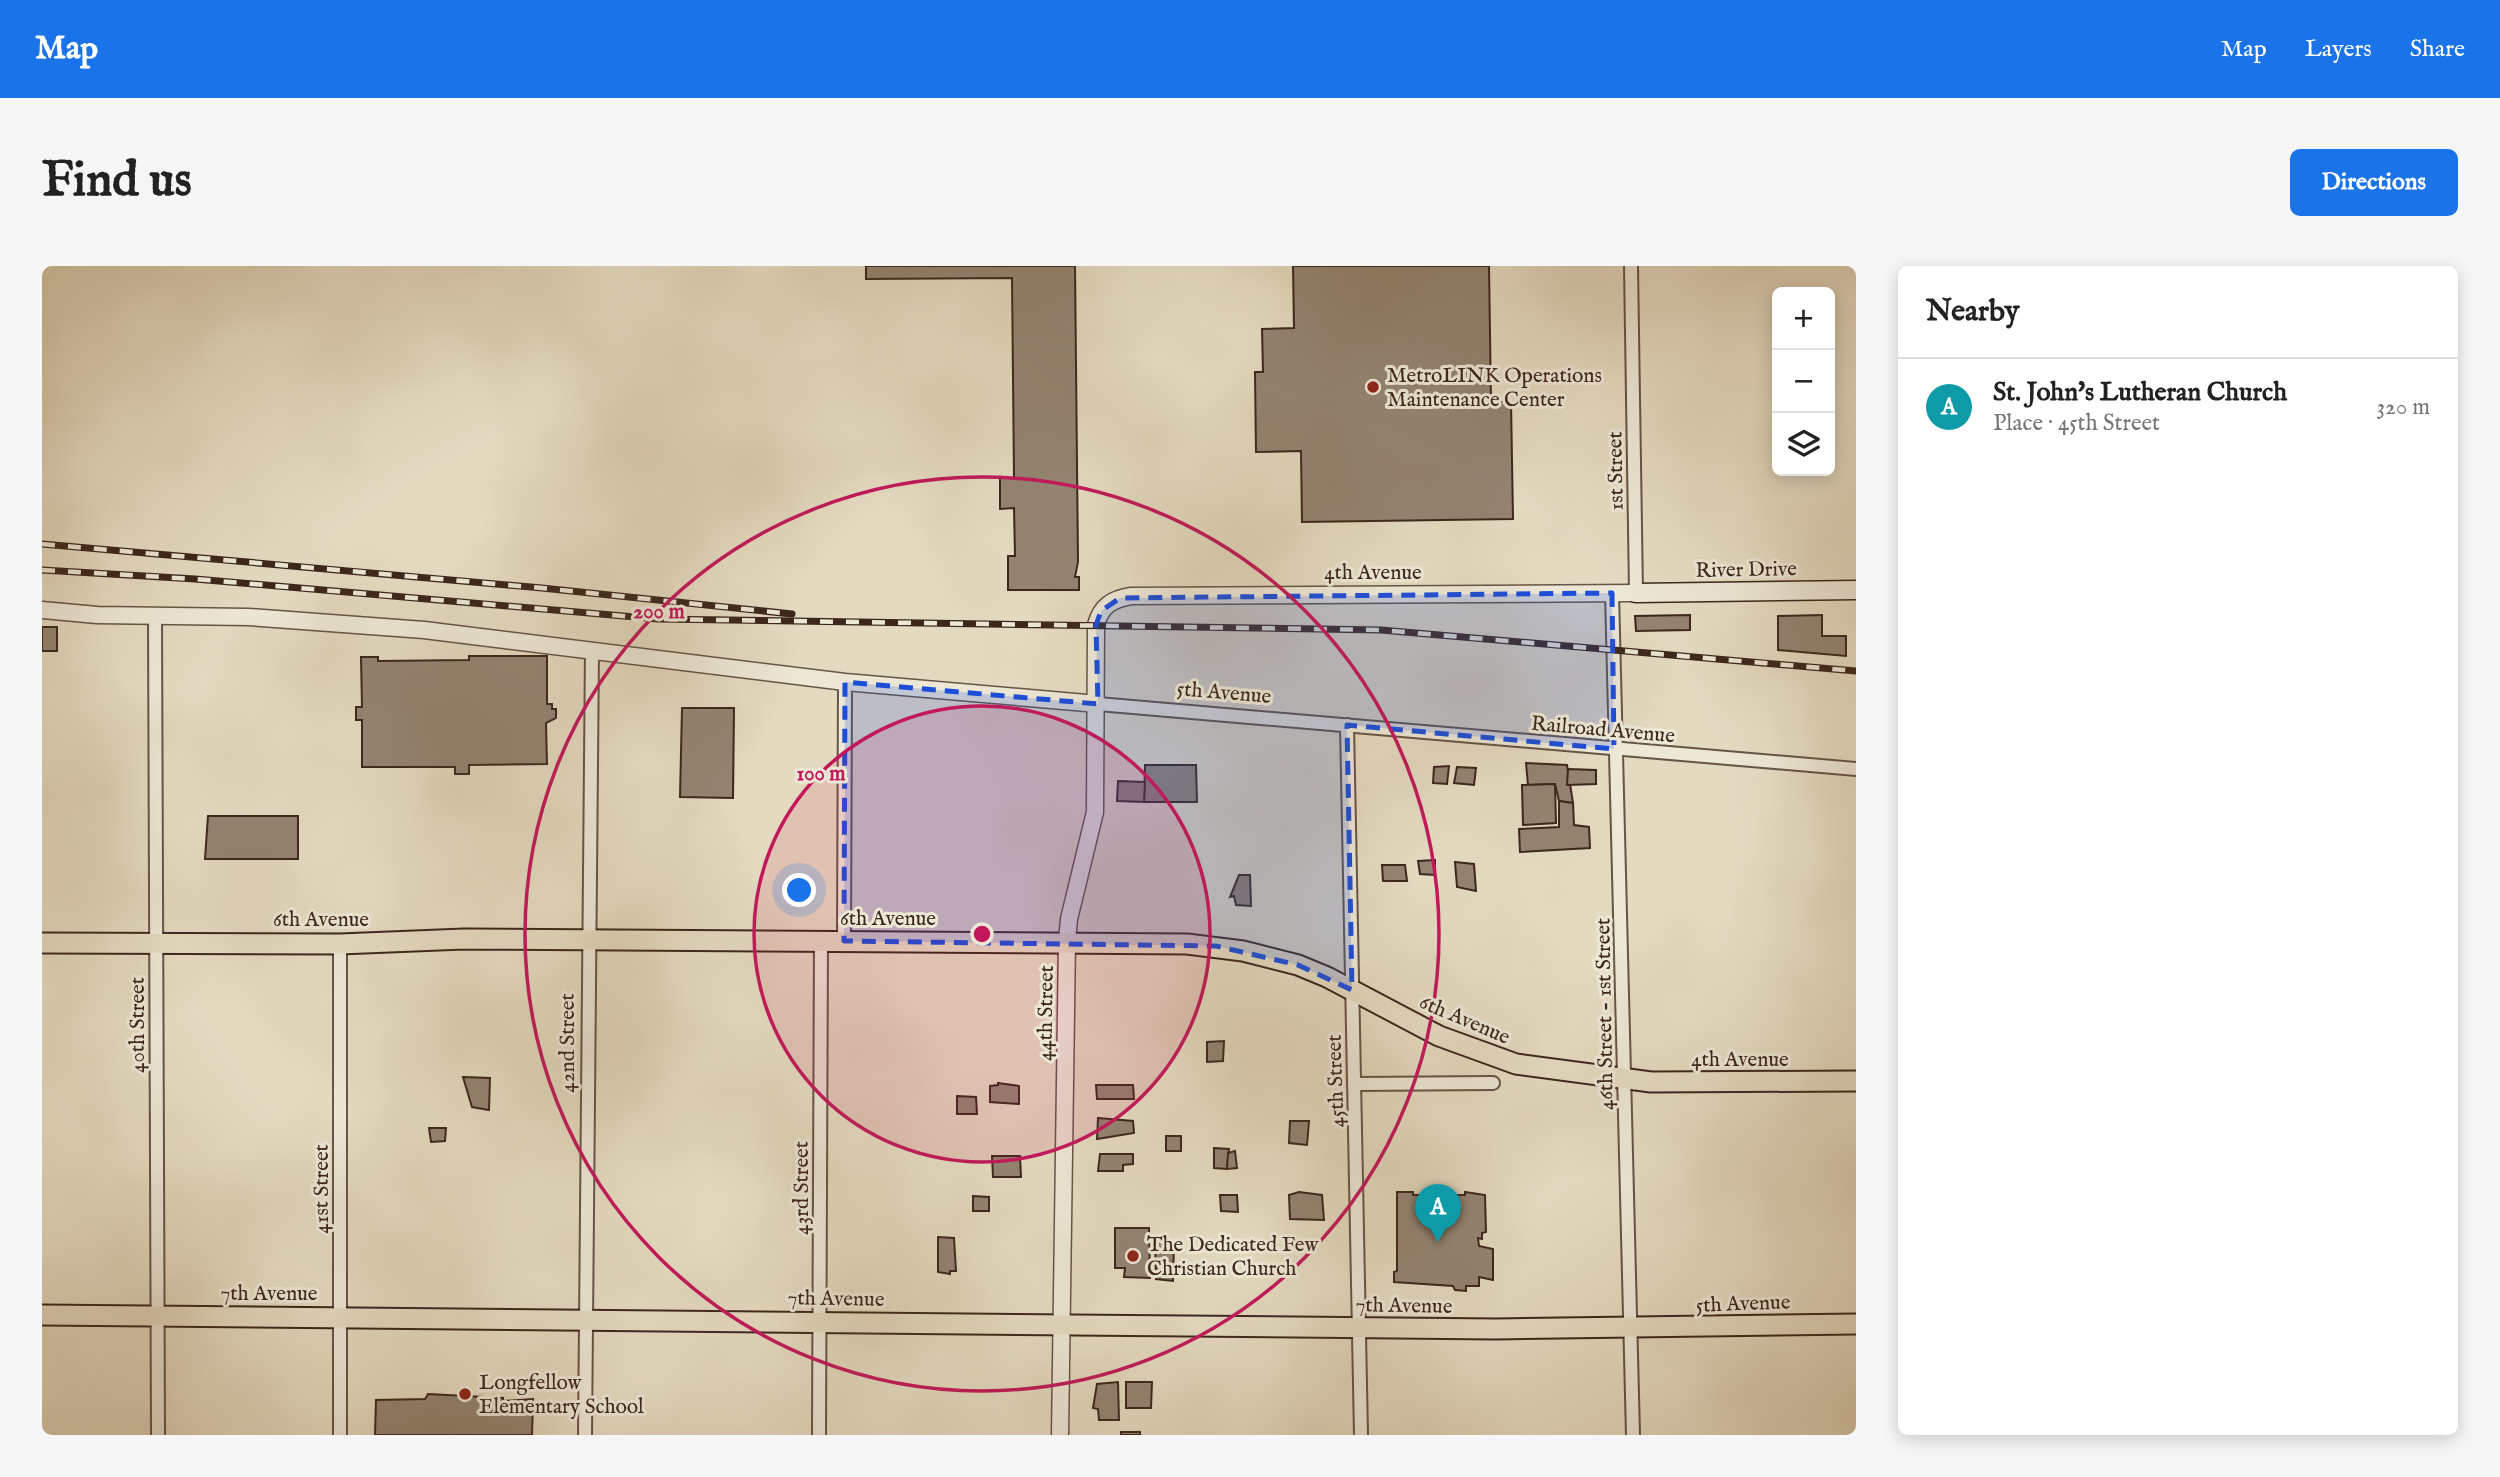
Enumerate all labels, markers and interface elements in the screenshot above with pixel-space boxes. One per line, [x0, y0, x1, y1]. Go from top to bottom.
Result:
text: Map [35, 28, 98, 70]
text: Map [2221, 34, 2267, 65]
text: Layers [2305, 34, 2372, 65]
text: Share [2410, 34, 2465, 65]
button: Directions [2290, 149, 2458, 216]
text: Find us [42, 151, 192, 213]
map controls [1772, 287, 1835, 476]
button: + [1772, 287, 1835, 350]
text: Nearby [1926, 293, 2019, 331]
button: − [1772, 350, 1835, 413]
place label: MetroLINK Operations Maintenance Center [1387, 363, 1602, 414]
text: St. John's Lutheran Church [1993, 376, 2287, 409]
marker: MetroLINK Operations Maintenance Center [1365, 379, 1381, 395]
text: A [1941, 393, 1957, 422]
text: 320 m [2377, 393, 2430, 422]
text: Place · 45th Street [1993, 409, 2160, 438]
button: layers [1772, 413, 1835, 476]
street label: 1st Street [1602, 431, 1631, 511]
street label: River Drive [1695, 556, 1797, 585]
street label: 4th Avenue [1324, 560, 1422, 587]
text: 200 m [633, 599, 685, 626]
street label: 5th Avenue [1175, 676, 1273, 711]
street label: Railroad Avenue [1530, 711, 1676, 750]
text: 100 m [796, 761, 846, 788]
your location [782, 873, 816, 907]
street label: 6th Avenue [840, 906, 936, 933]
street label: 6th Avenue [273, 907, 369, 934]
street label: 46th Street - 1st Street [1590, 918, 1621, 1110]
centre of rings [970, 922, 994, 946]
street label: 44th Street [1032, 965, 1061, 1061]
street label: 40th Street [125, 977, 152, 1073]
street label: 6th Avenue [1415, 989, 1514, 1052]
street label: 42nd Street [555, 993, 582, 1093]
street label: 45th Street [1321, 1034, 1352, 1128]
street label: 4th Avenue [1691, 1047, 1789, 1074]
street label: 43rd Street [789, 1141, 816, 1235]
street label: 41st Street [309, 1144, 336, 1234]
pin: A [1415, 1184, 1461, 1242]
place label: The Dedicated Few Christian Church [1147, 1232, 1319, 1283]
marker: The Dedicated Few Christian Church [1125, 1248, 1141, 1264]
street label: 7th Avenue [221, 1281, 318, 1308]
street label: 7th Avenue [787, 1285, 885, 1314]
street label: 5th Avenue [1695, 1289, 1791, 1320]
street label: 7th Avenue [1355, 1292, 1453, 1321]
place label: Longfellow Elementary School [479, 1370, 644, 1421]
marker: Longfellow Elementary School [457, 1386, 473, 1402]

